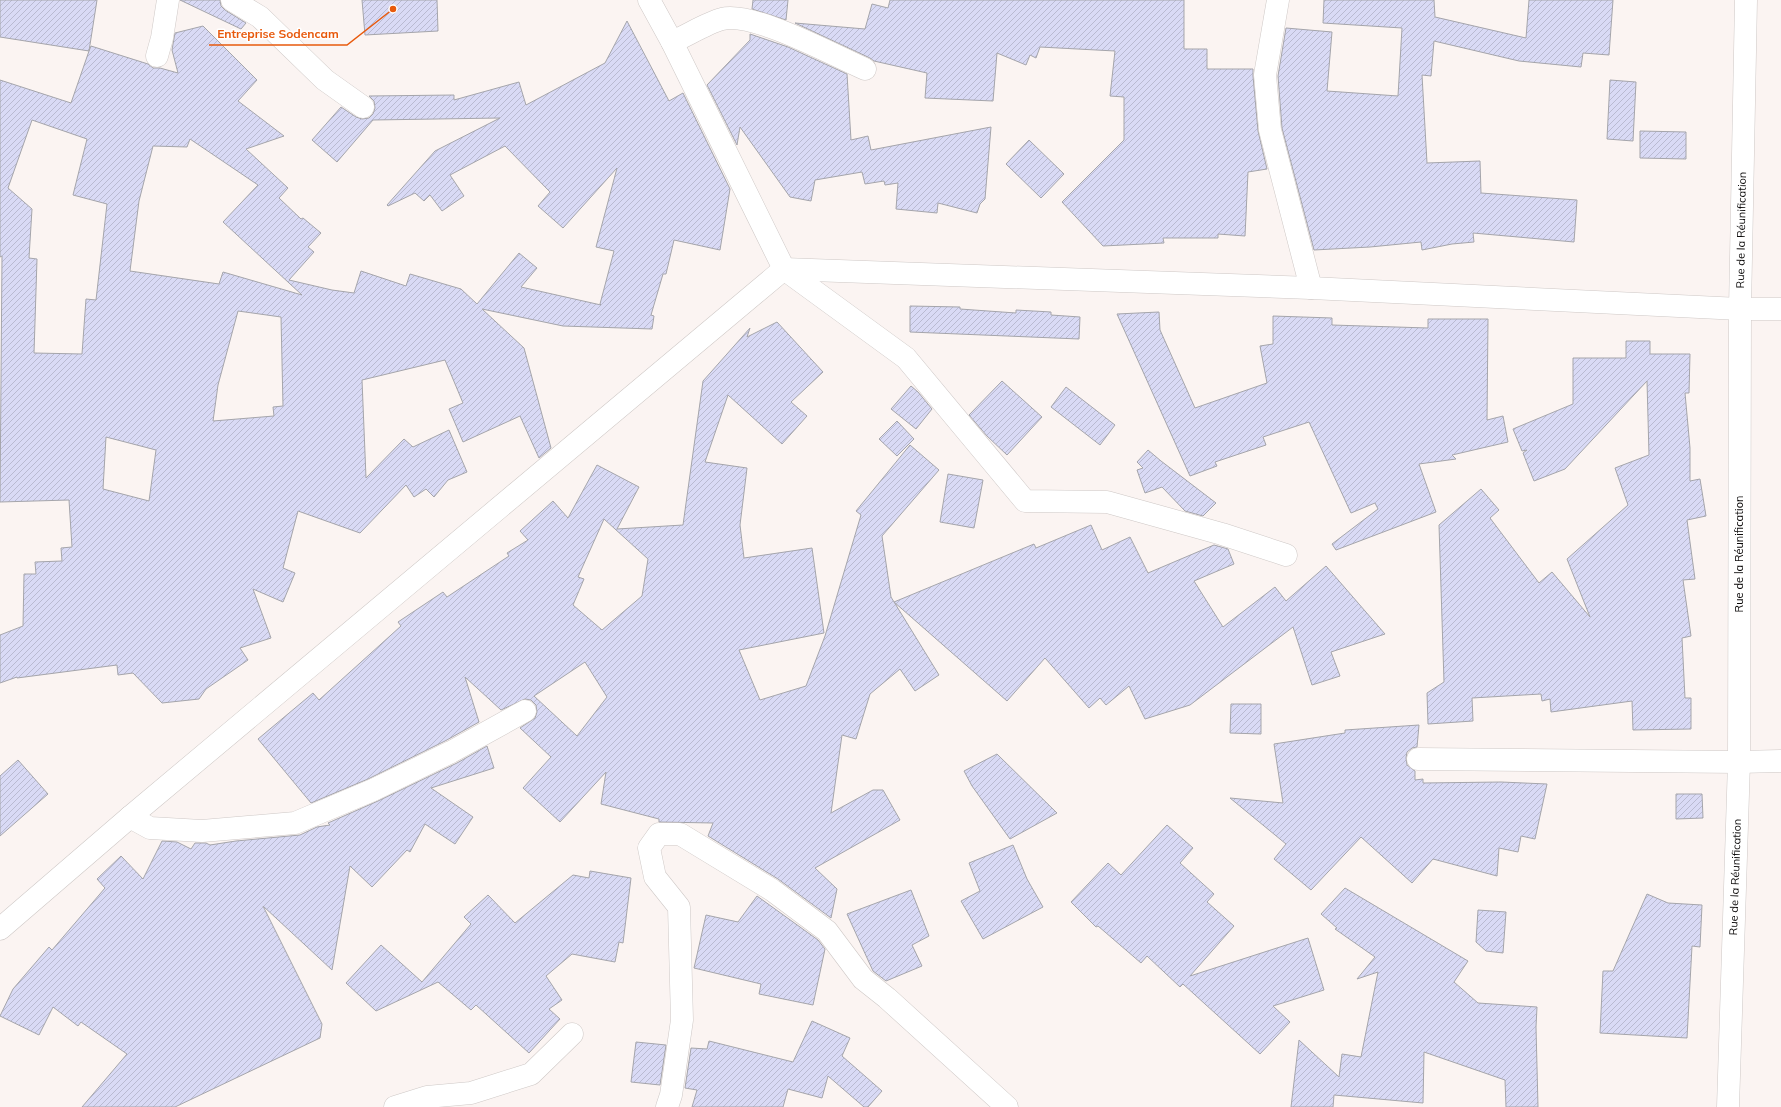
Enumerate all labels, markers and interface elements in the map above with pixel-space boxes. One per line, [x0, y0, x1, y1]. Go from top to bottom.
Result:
callout: Entreprise Sodencam [209, 21, 347, 45]
text: Entreprise Sodencam [217, 26, 339, 41]
street label: Rue de la Réunification [1733, 172, 1749, 288]
street label: Rue de la Réunification [1732, 496, 1746, 612]
street label: Rue de la Réunification [1726, 818, 1744, 936]

